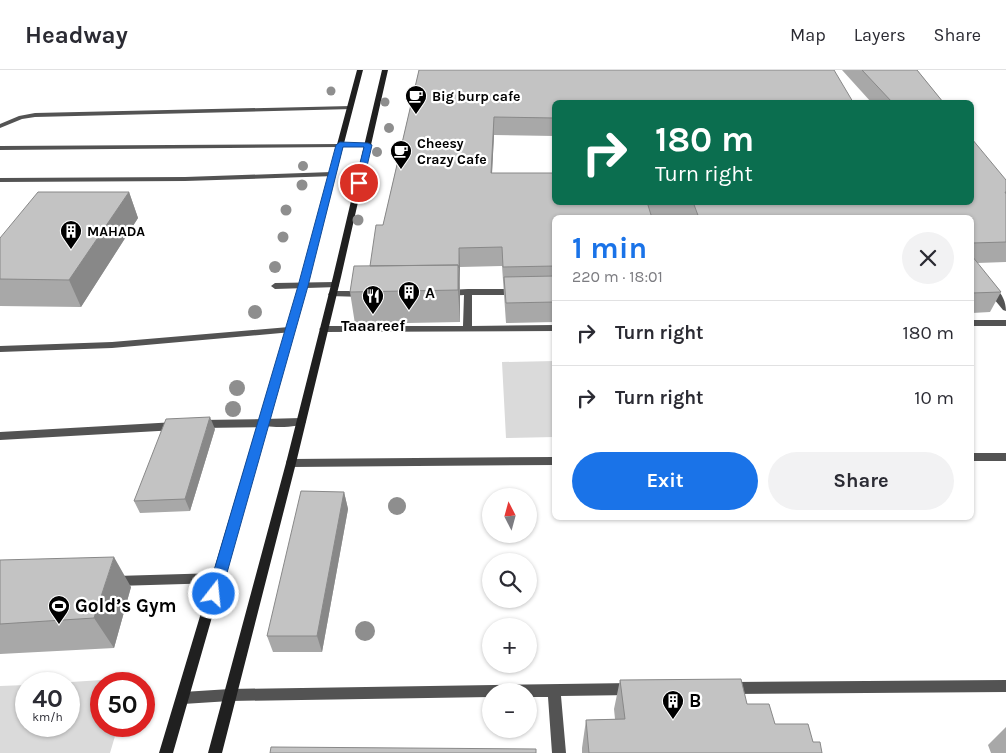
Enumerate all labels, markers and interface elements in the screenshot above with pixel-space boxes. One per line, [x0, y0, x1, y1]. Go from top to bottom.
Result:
text: Headway [25, 21, 128, 49]
text: Map [790, 24, 826, 46]
text: Layers [854, 24, 906, 46]
text: Share [934, 24, 981, 46]
cafe icon: Big burp cafe [404, 84, 428, 115]
place label: Big burp cafe [432, 88, 520, 105]
text: 180 m [655, 119, 754, 160]
icon: right [572, 120, 637, 185]
place label: Cheesy Crazy Cafe [417, 135, 487, 168]
cafe icon: Cheesy Crazy Cafe [389, 139, 413, 170]
text: Turn right [655, 161, 753, 187]
pin [338, 162, 380, 204]
icon: arrive [345, 169, 373, 197]
building icon: MAHADA [59, 219, 83, 250]
place label: MAHADA [87, 223, 145, 240]
text: 1 min [572, 230, 647, 266]
button: close [902, 232, 954, 284]
text: 220 m · 18:01 [572, 267, 663, 286]
building icon: A [397, 280, 421, 311]
place label: A [425, 283, 435, 302]
restaurant icon: Taaareef [361, 284, 385, 315]
place label: Taaareef [341, 316, 405, 335]
icon: right [572, 319, 600, 347]
text: Turn right [615, 322, 704, 344]
text: 180 m [902, 322, 954, 344]
icon: right [572, 384, 600, 412]
text: Turn right [615, 387, 704, 409]
text: 10 m [914, 387, 954, 409]
button: Exit [572, 452, 758, 510]
button: Share [768, 452, 954, 510]
north arrow [482, 488, 538, 542]
map controls [482, 488, 537, 738]
button: search [482, 553, 537, 608]
position arrow [187, 567, 239, 619]
sports icon: Gold’s Gym [47, 594, 71, 625]
place label: Gold’s Gym [75, 595, 177, 617]
button: + [482, 618, 537, 673]
speed limit sign: 50 [90, 672, 155, 737]
button: − [482, 683, 537, 738]
text: 40 [32, 684, 63, 713]
building icon: B [661, 689, 685, 720]
place label: B [689, 690, 701, 712]
text: km/h [32, 710, 63, 724]

